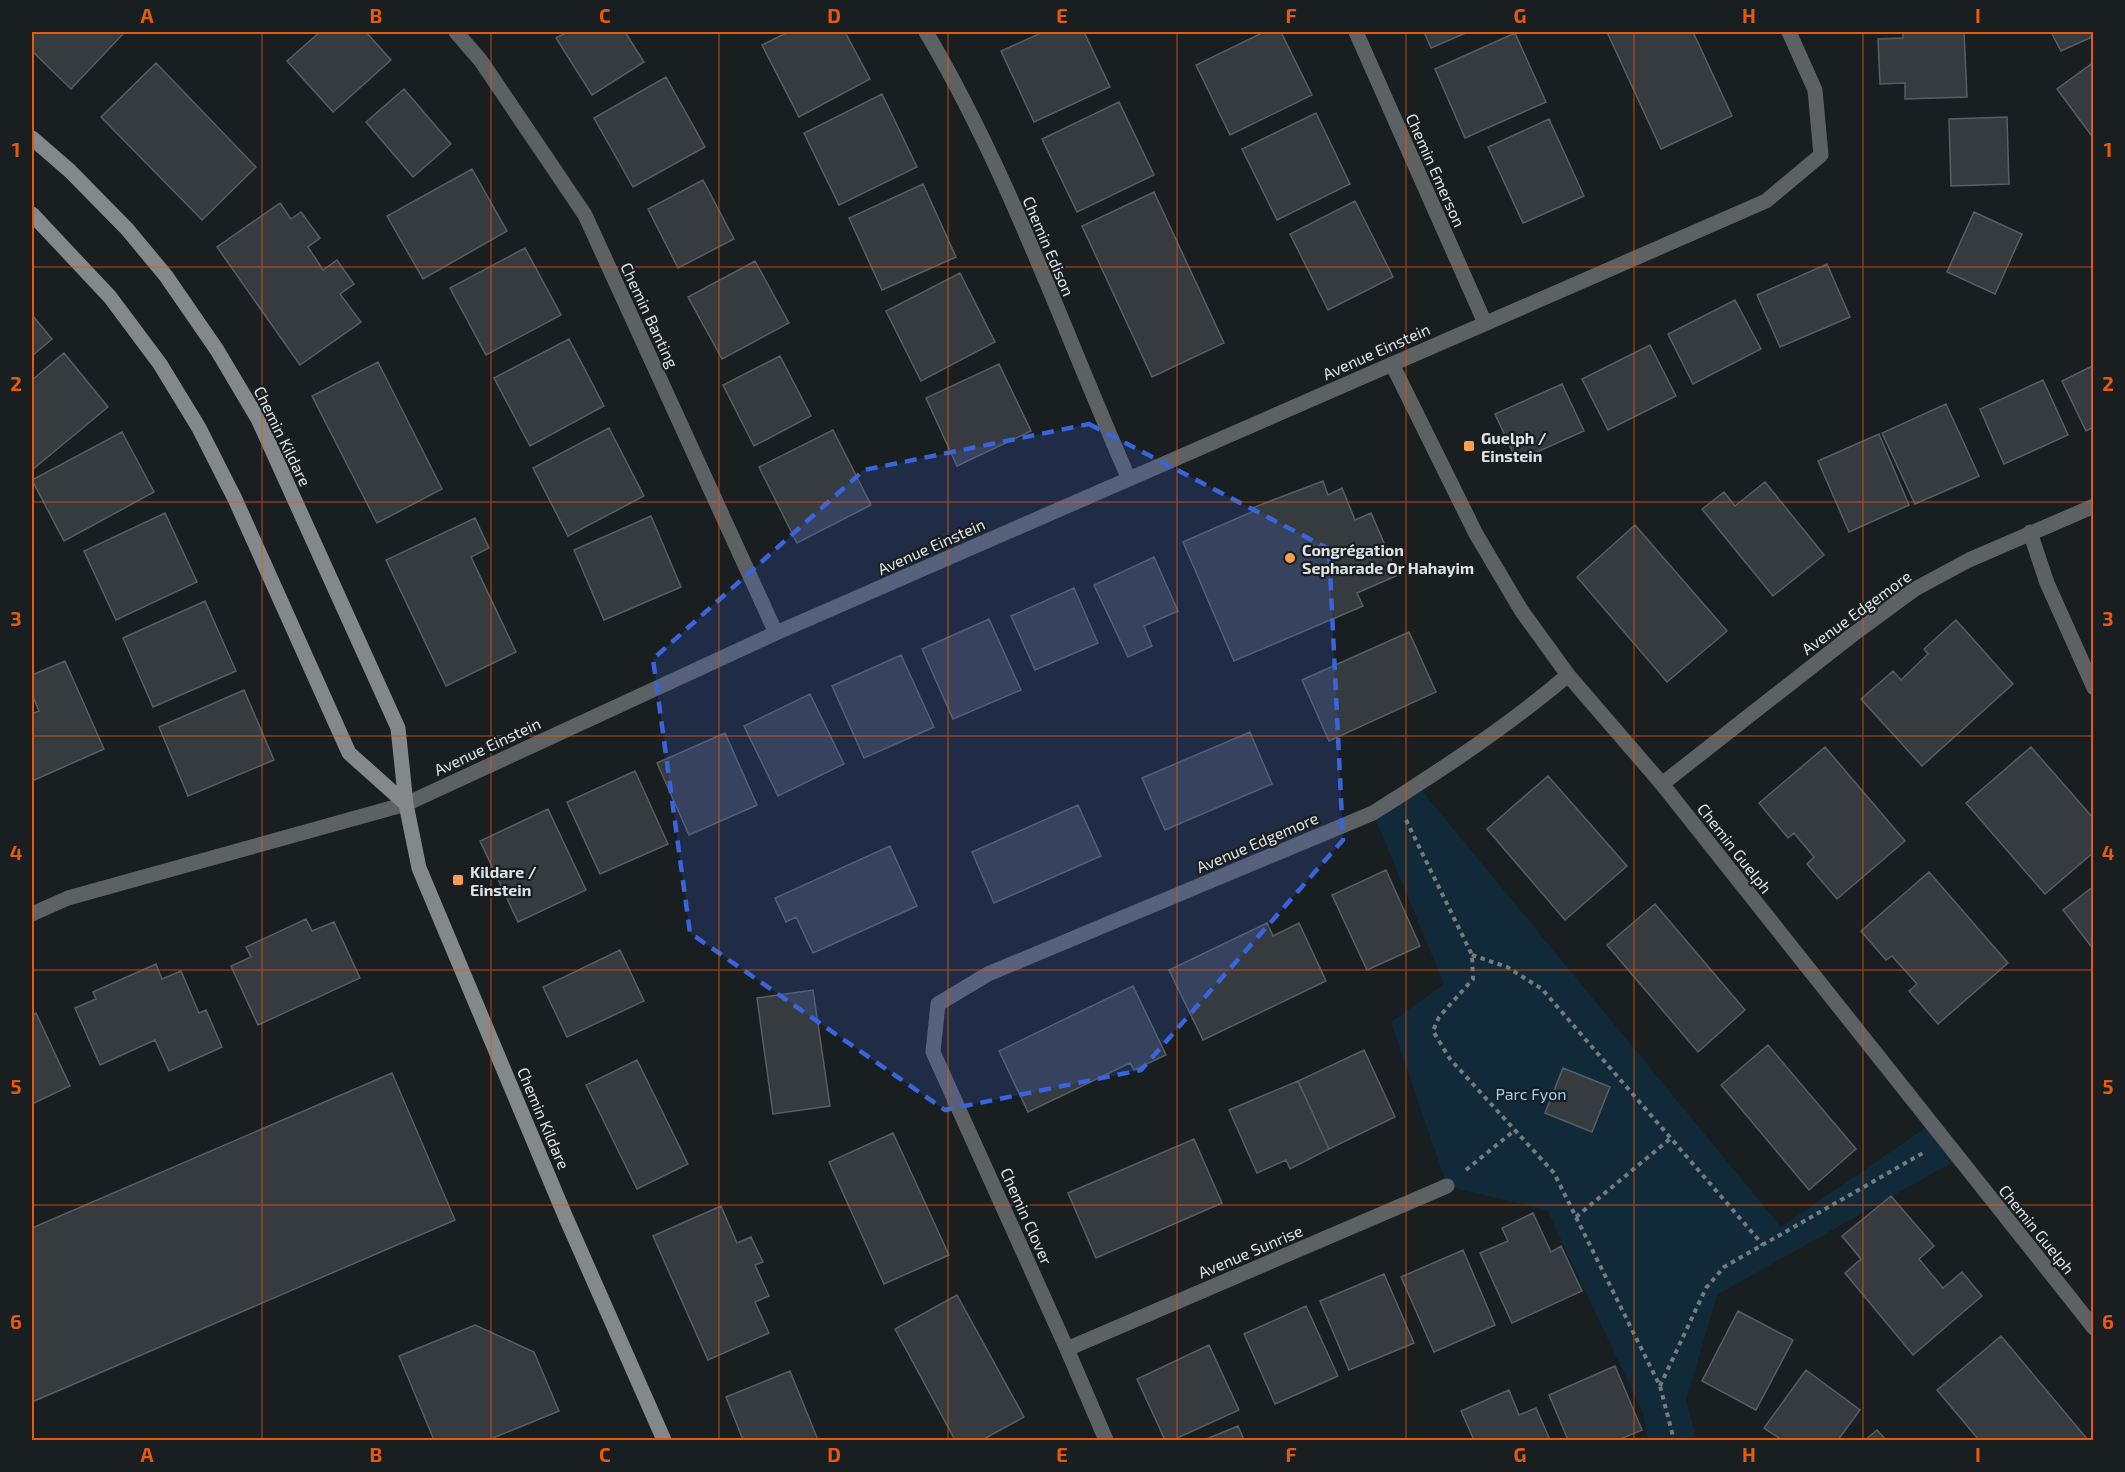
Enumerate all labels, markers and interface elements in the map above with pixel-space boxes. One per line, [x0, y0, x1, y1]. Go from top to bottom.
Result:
text: A [140, 3, 154, 27]
text: B [370, 3, 382, 27]
text: C [599, 3, 611, 27]
text: D [827, 3, 841, 27]
text: E [1056, 3, 1068, 27]
text: F [1285, 3, 1297, 27]
text: G [1514, 3, 1526, 27]
text: H [1742, 3, 1756, 27]
text: I [1975, 3, 1981, 27]
street label: Chemin Emerson [1402, 110, 1470, 230]
text: 1 [12, 137, 20, 161]
text: 1 [2104, 137, 2112, 161]
street label: Chemin Edison [1019, 193, 1079, 299]
street label: Chemin Banting [617, 259, 683, 371]
street label: Avenue Einstein [1319, 319, 1433, 383]
text: 2 [10, 371, 22, 395]
text: 2 [2102, 371, 2114, 395]
street label: Chemin Kildare [251, 383, 315, 489]
place label: Guelph / Einstein [1481, 428, 1547, 465]
marker: Guelph / Einstein [1462, 439, 1476, 453]
street label: Avenue Einstein [874, 514, 988, 578]
place label: Congrégation Sepharade Or Hahayim [1302, 540, 1474, 578]
marker: Congrégation Sepharade Or Hahayim [1283, 551, 1297, 565]
street label: Avenue Edgemore [1798, 566, 1914, 658]
text: 3 [10, 606, 22, 630]
text: 3 [2102, 606, 2114, 630]
street label: Avenue Einstein [431, 713, 543, 779]
street label: Chemin Guelph [1694, 799, 1776, 897]
street label: Avenue Edgemore [1193, 808, 1321, 876]
text: 4 [10, 840, 23, 864]
text: 4 [2102, 840, 2115, 864]
place label: Kildare / Einstein [470, 862, 537, 899]
marker: Kildare / Einstein [451, 873, 465, 887]
street label: Chemin Kildare [514, 1064, 574, 1172]
text: 5 [10, 1074, 22, 1098]
text: 5 [2102, 1074, 2114, 1098]
park label: Parc Fyon [1495, 1084, 1567, 1103]
street label: Chemin Clover [997, 1165, 1057, 1268]
street label: Chemin Guelph [1995, 1181, 2079, 1277]
street label: Avenue Sunrise [1195, 1220, 1305, 1282]
text: 6 [10, 1309, 22, 1333]
text: 6 [2102, 1309, 2114, 1333]
text: A [140, 1442, 154, 1466]
text: B [370, 1442, 382, 1466]
text: C [599, 1442, 611, 1466]
text: D [827, 1442, 841, 1466]
text: E [1056, 1442, 1068, 1466]
text: F [1285, 1442, 1297, 1466]
text: G [1514, 1442, 1526, 1466]
text: H [1742, 1442, 1756, 1466]
text: I [1975, 1442, 1981, 1466]

